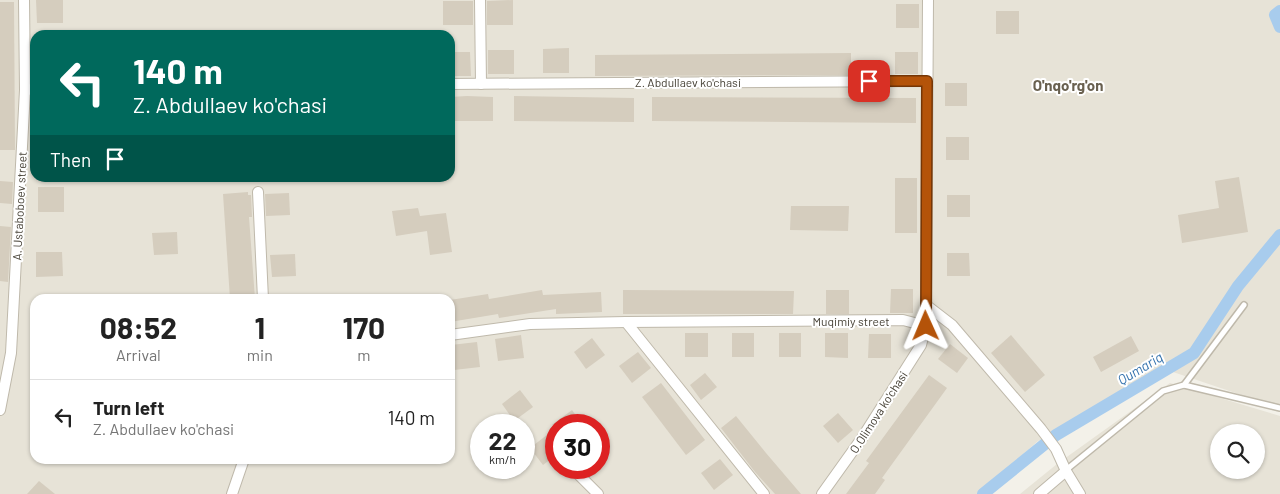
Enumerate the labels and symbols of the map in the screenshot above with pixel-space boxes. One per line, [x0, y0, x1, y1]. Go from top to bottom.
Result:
pin [848, 60, 890, 102]
street label: Z. Abdullaev ko'chasi [635, 75, 741, 89]
district label: O'nqo'rg'on [1033, 76, 1103, 94]
street label: A. Ustaboboev street [9, 151, 29, 261]
position arrow [899, 299, 951, 351]
street label: Muqimiy street [812, 314, 890, 328]
water label: Qumariq [1114, 348, 1166, 388]
street label: O.Olimova ko'chasi [846, 368, 910, 456]
speed limit sign: 30 [545, 414, 610, 479]

